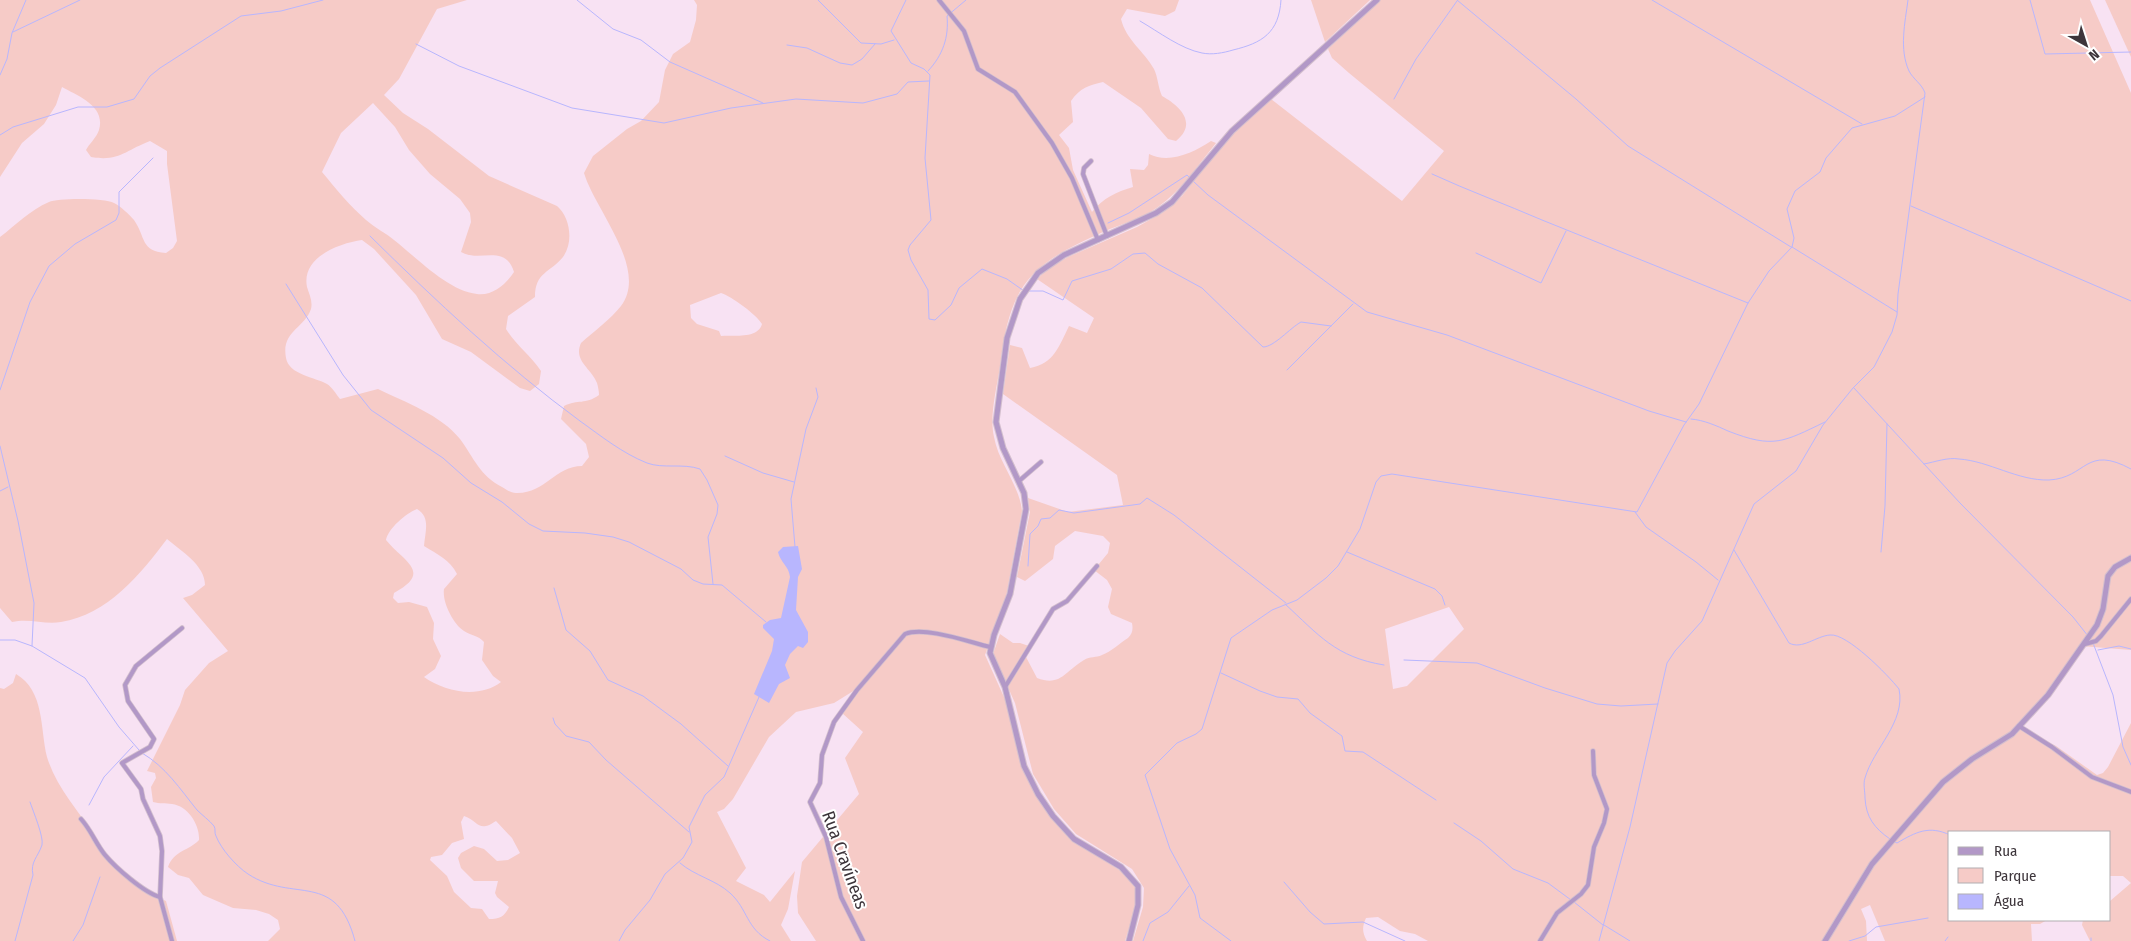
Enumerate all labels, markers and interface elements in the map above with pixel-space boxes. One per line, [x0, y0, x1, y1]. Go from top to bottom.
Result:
north arrow [2061, 20, 2111, 70]
text: N [2085, 45, 2102, 64]
street label: Rua Cravíneas [817, 808, 873, 912]
legend [1948, 831, 2111, 921]
text: Rua [1994, 842, 2017, 860]
text: Parque [1994, 867, 2037, 885]
text: Água [1994, 892, 2024, 910]

